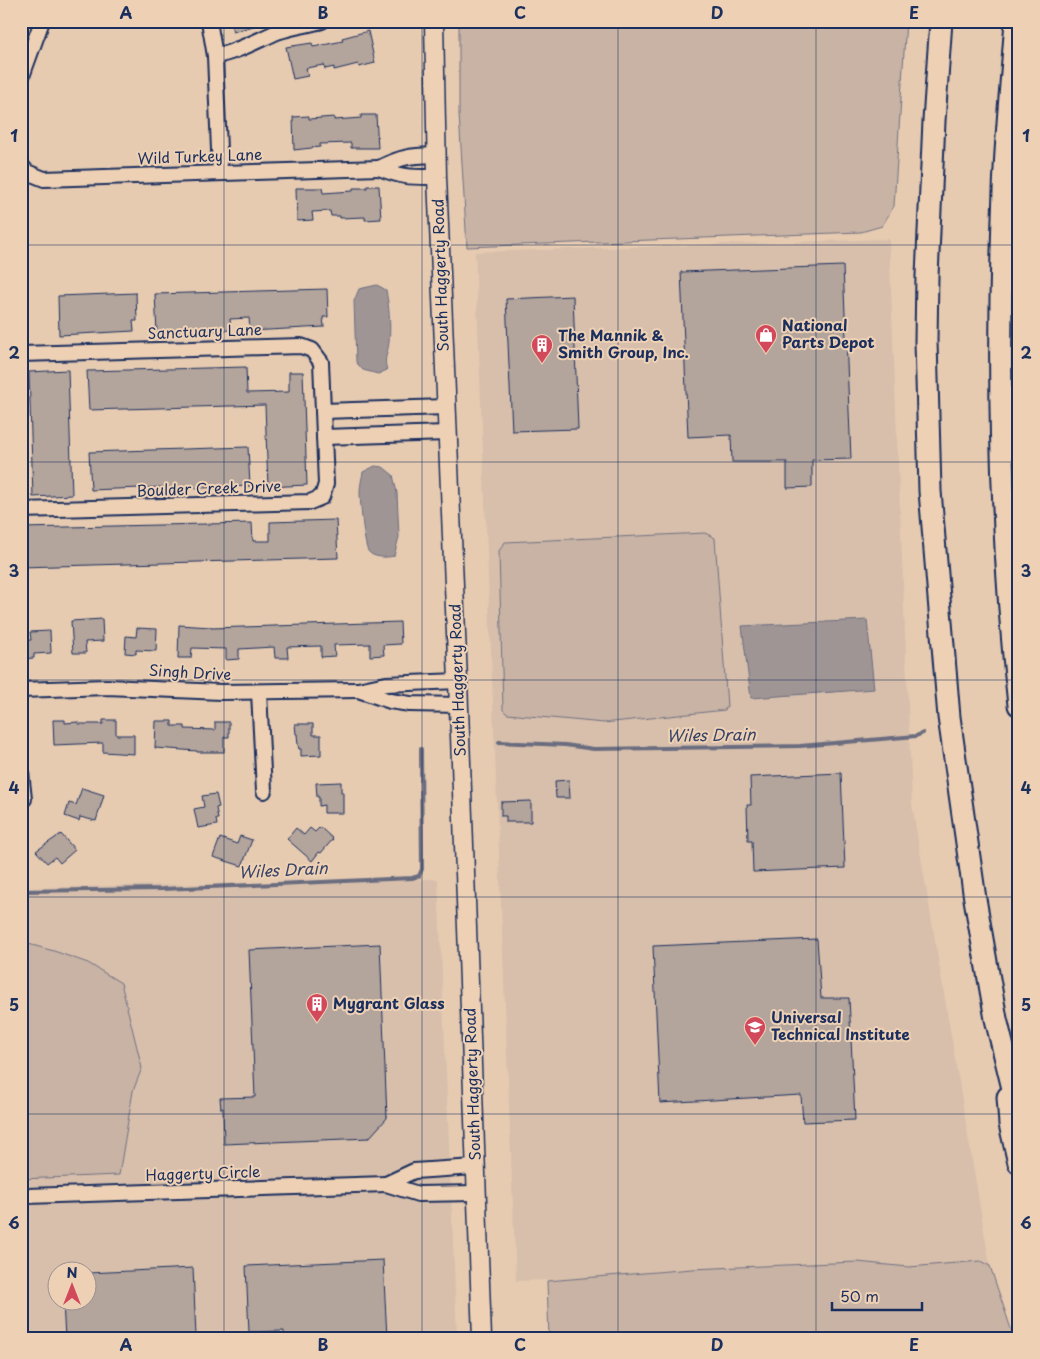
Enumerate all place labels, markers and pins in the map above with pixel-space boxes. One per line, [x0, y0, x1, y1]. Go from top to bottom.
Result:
place label: National Parts Depot [782, 313, 875, 353]
place label: The Mannik & Smith Group, Inc. [558, 323, 689, 363]
shop icon: National Parts Depot [754, 323, 778, 354]
building icon: The Mannik & Smith Group, Inc. [530, 333, 554, 364]
place label: Mygrant Glass [333, 991, 444, 1014]
building icon: Mygrant Glass [305, 992, 329, 1023]
place label: Universal Technical Institute [771, 1005, 910, 1045]
school or university icon: Universal Technical Institute [743, 1015, 767, 1046]

